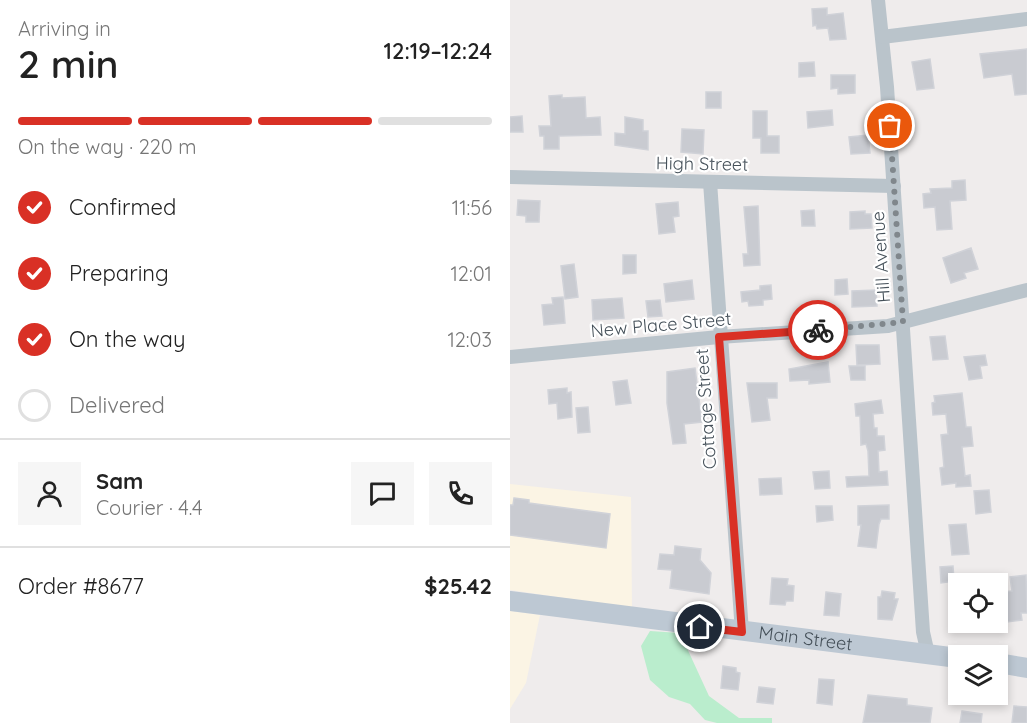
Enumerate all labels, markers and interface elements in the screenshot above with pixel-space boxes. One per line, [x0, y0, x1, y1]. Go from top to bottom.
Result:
text: Arriving in [18, 16, 111, 41]
text: 12:19–12:24 [384, 37, 492, 65]
text: 2 min [18, 39, 119, 88]
pin [864, 100, 915, 151]
icon: bag [873, 109, 906, 142]
text: On the way · 220 m [18, 134, 196, 159]
street label: High Street [656, 151, 748, 176]
icon: check [18, 191, 51, 224]
text: Confirmed [69, 193, 176, 221]
text: 11:56 [452, 195, 492, 220]
street label: Hill Avenue [866, 211, 895, 304]
icon: check [18, 257, 51, 290]
text: Preparing [69, 259, 169, 287]
text: 12:01 [450, 261, 492, 286]
courier [788, 300, 848, 360]
street label: New Place Street [590, 307, 732, 342]
icon: bike [802, 314, 835, 347]
icon: check [18, 323, 51, 356]
text: On the way [69, 325, 185, 353]
text: 12:03 [447, 327, 492, 352]
street label: Cottage Street [690, 348, 721, 470]
text: Delivered [69, 391, 165, 419]
button: person [18, 462, 81, 525]
button: chat [351, 462, 414, 525]
button: phone [429, 462, 492, 525]
text: Sam [96, 467, 143, 495]
text: Courier · 4.4 [96, 495, 202, 520]
text: Order #8677 [18, 572, 144, 600]
text: $25.42 [424, 572, 492, 600]
map controls [948, 573, 1008, 705]
button: locate [948, 573, 1008, 633]
pin [674, 601, 725, 652]
icon: home [683, 610, 716, 643]
street label: Main Street [757, 621, 854, 655]
button: layers [948, 645, 1008, 705]

